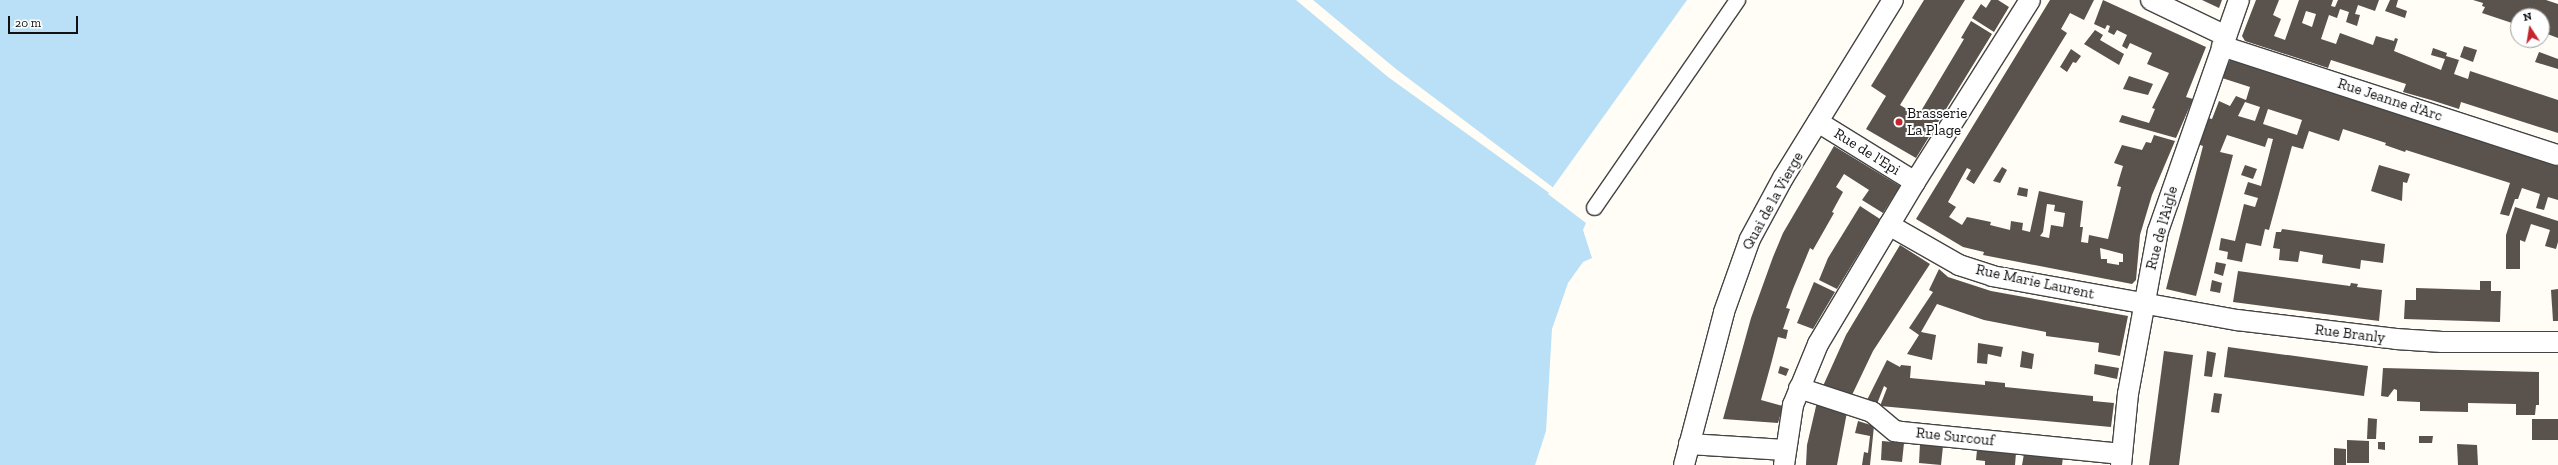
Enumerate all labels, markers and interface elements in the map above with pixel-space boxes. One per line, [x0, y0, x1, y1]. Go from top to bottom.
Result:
scale bar [10, 8, 80, 34]
north arrow [2510, 8, 2550, 48]
text: N [2522, 10, 2533, 24]
text: 20 m [15, 16, 41, 30]
street label: Rue Jeanne d'Arc [2335, 75, 2445, 125]
place label: Brasserie La Plage [1907, 104, 1967, 139]
marker: Brasserie La Plage [1894, 117, 1904, 127]
street label: Rue de l'Epi [1831, 125, 1903, 179]
street label: Quai de la Vierge [1738, 149, 1808, 253]
street label: Rue de l'Aigle [2142, 184, 2182, 272]
street label: Rue Marie Laurent [1974, 261, 2096, 303]
street label: Rue Branly [2314, 321, 2386, 347]
street label: Rue Surcouf [1915, 424, 1995, 450]

